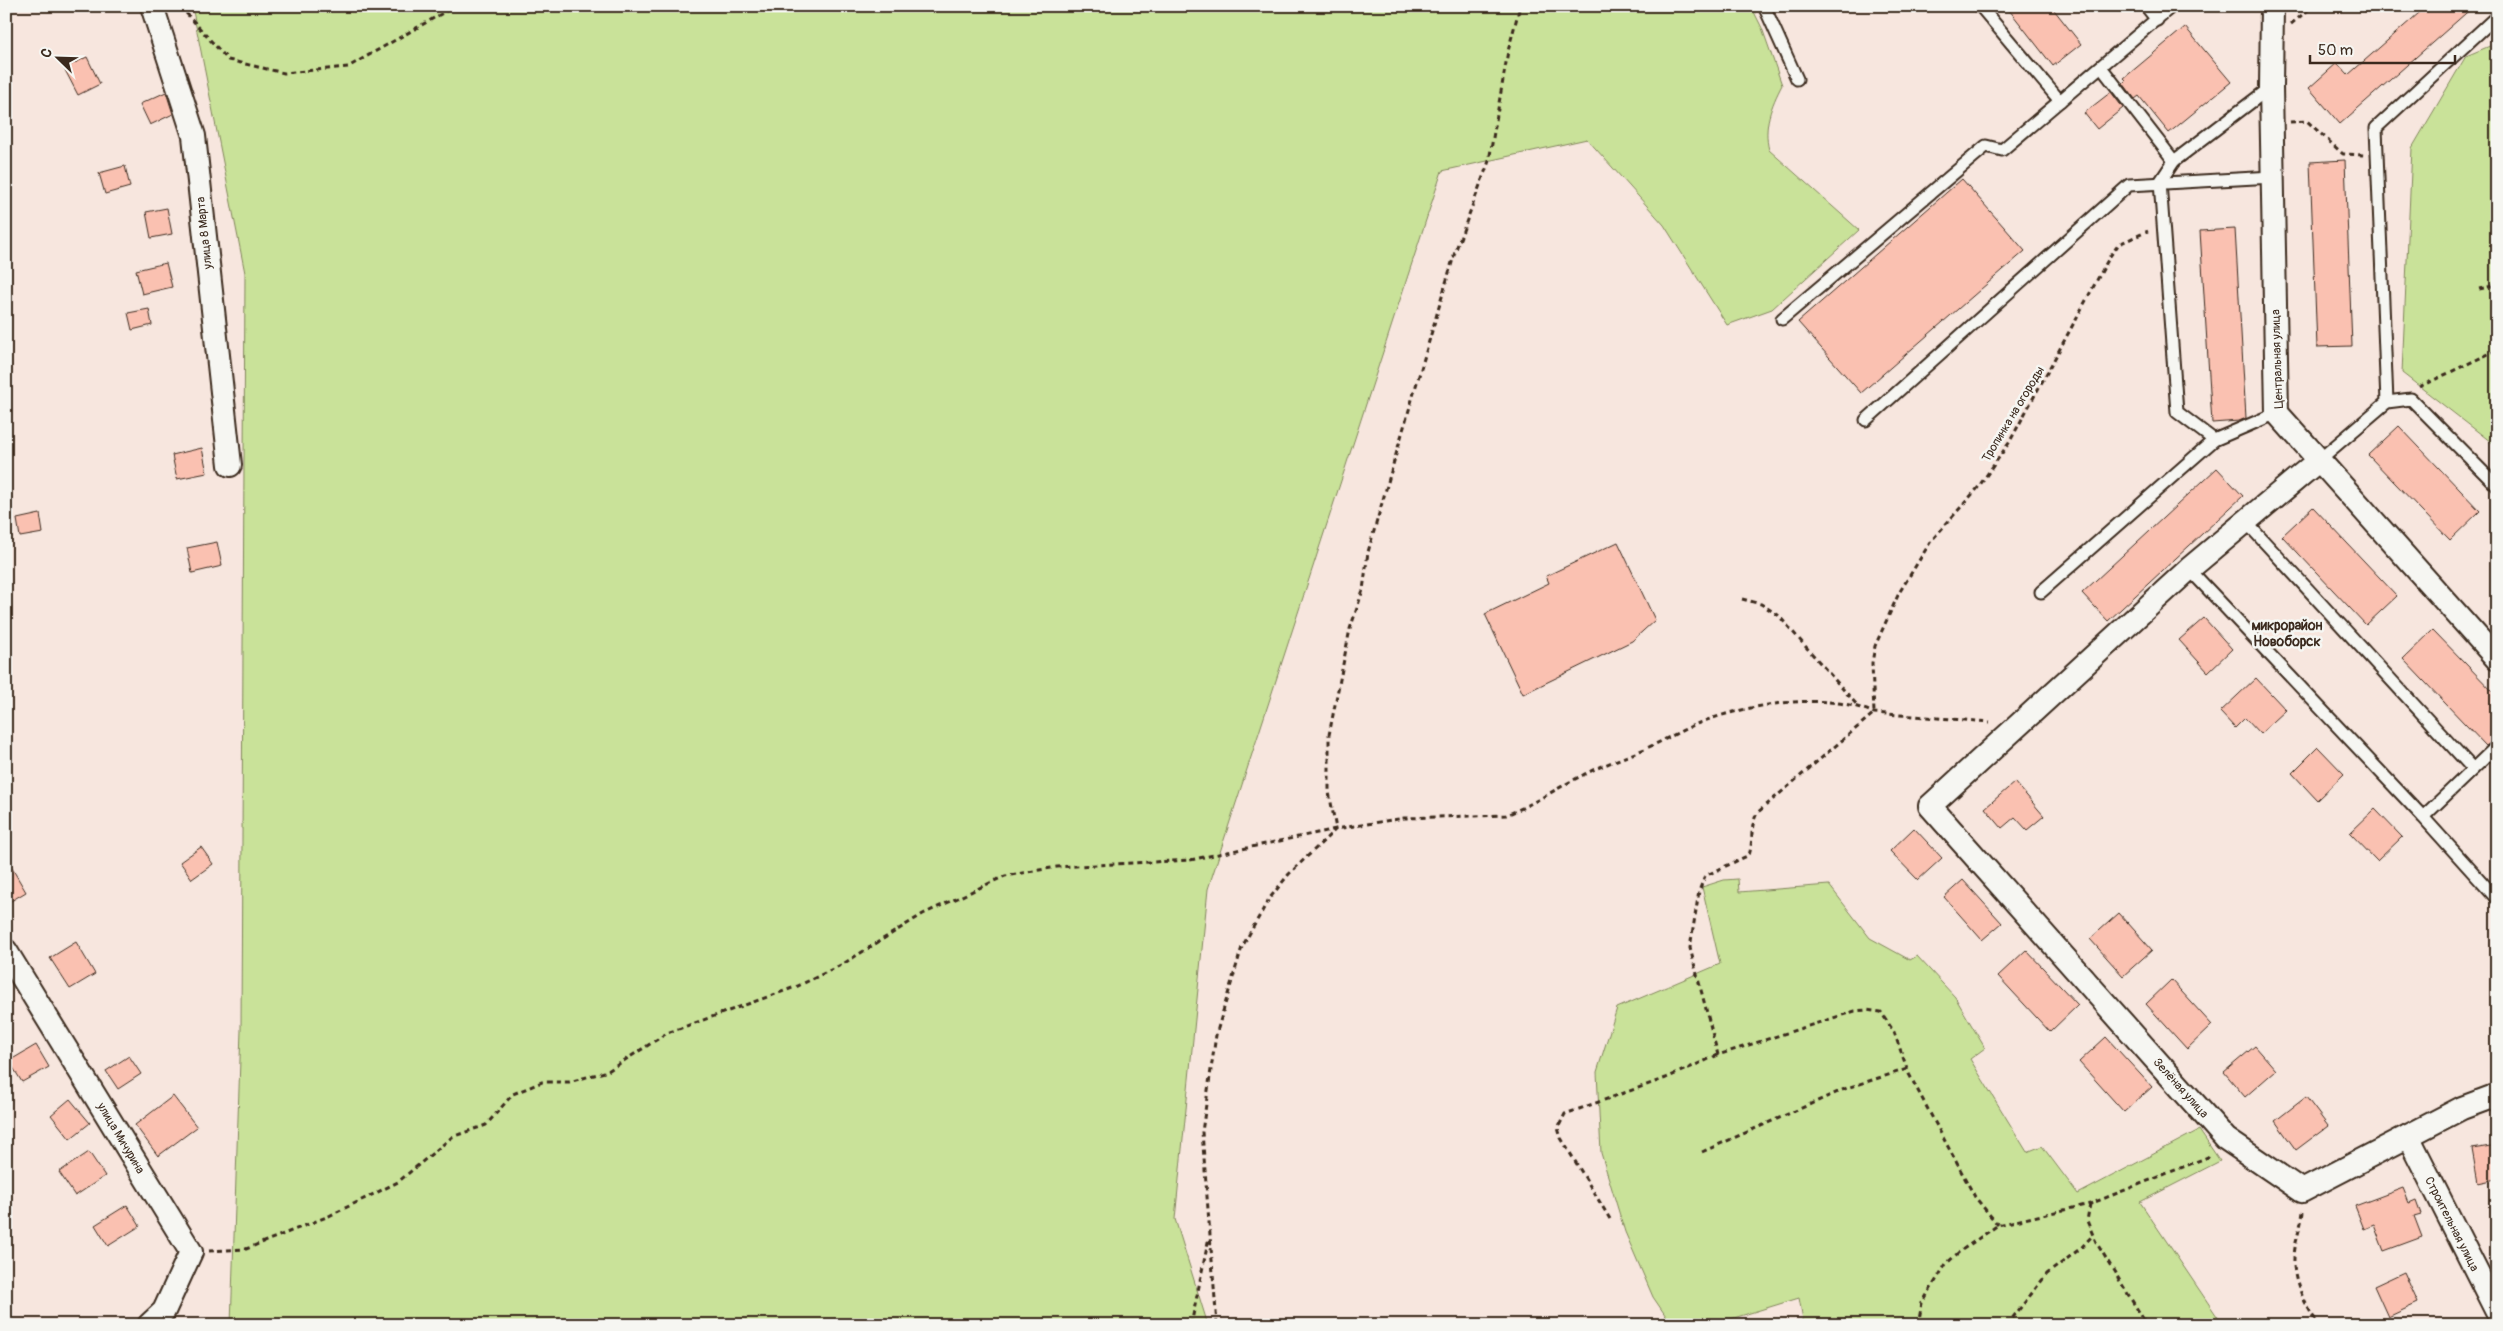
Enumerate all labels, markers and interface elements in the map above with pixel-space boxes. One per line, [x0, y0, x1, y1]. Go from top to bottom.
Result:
north arrow [32, 32, 82, 82]
scale bar [2310, 32, 2456, 64]
text: 50 m [2318, 41, 2353, 60]
text: С [37, 45, 56, 60]
street label: улица 8 Марта [193, 196, 216, 271]
street label: Центральная улица [2268, 309, 2287, 409]
street label: Тропинка на огороды [1979, 364, 2048, 465]
district label: микрорайон Новоборск [2251, 617, 2323, 650]
street label: Зелёная улица [2150, 1055, 2212, 1122]
street label: улица Мичурина [93, 1099, 148, 1177]
street label: Строительная улица [2421, 1174, 2482, 1274]

